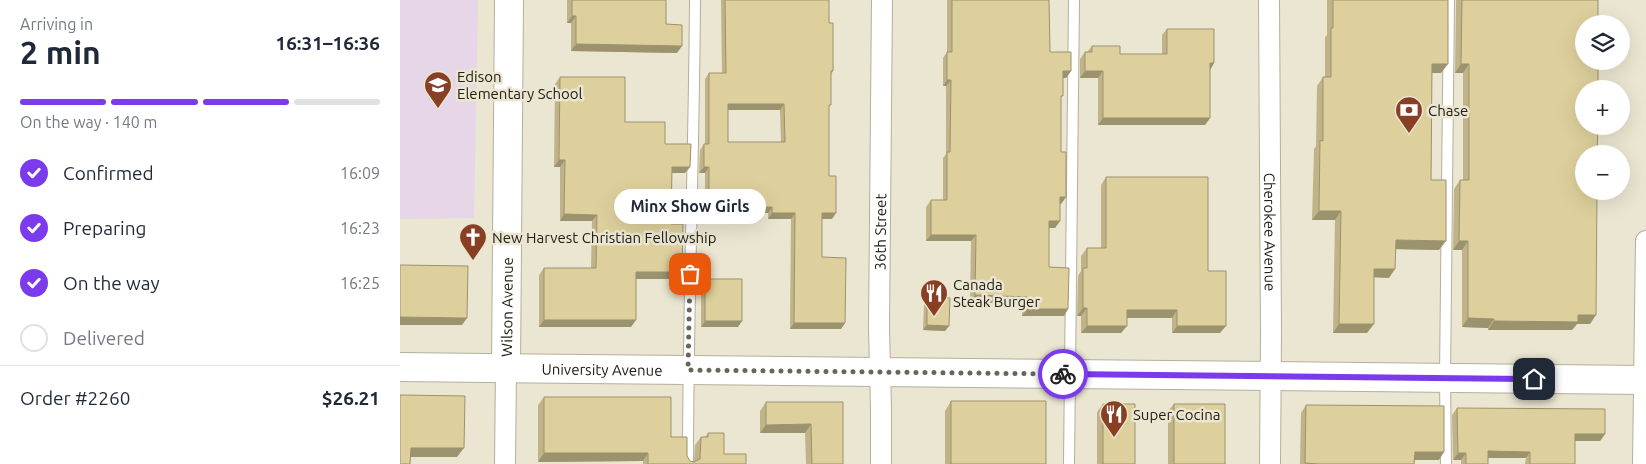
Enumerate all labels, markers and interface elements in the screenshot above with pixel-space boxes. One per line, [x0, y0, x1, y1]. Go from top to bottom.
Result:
text: Arriving in [20, 15, 93, 33]
map controls [1575, 15, 1630, 200]
button: layers [1575, 15, 1630, 70]
text: 16:31–16:36 [275, 32, 380, 54]
text: 2 min [20, 34, 101, 70]
place label: Edison Elementary School [457, 68, 583, 102]
school or university icon: Edison Elementary School [423, 70, 453, 109]
button: + [1575, 80, 1630, 135]
bank icon: Chase [1394, 95, 1424, 134]
place label: Chase [1428, 102, 1468, 119]
text: On the way · 140 m [20, 113, 157, 131]
button: − [1575, 145, 1630, 200]
icon: check [20, 159, 48, 187]
text: Confirmed [63, 162, 154, 184]
text: 16:09 [340, 164, 380, 182]
street label: Cherokee Avenue [1262, 173, 1279, 291]
callout: Minx Show Girls [614, 189, 766, 224]
street label: 36th Street [871, 193, 889, 270]
text: Minx Show Girls [630, 197, 750, 215]
icon: check [20, 214, 48, 242]
text: Preparing [63, 217, 147, 239]
text: 16:23 [340, 219, 380, 237]
church icon: New Harvest Christian Fellowship [458, 222, 488, 261]
place label: New Harvest Christian Fellowship [492, 229, 716, 246]
pin [669, 253, 711, 295]
street label: Wilson Avenue [498, 257, 515, 357]
icon: bag [676, 260, 704, 288]
icon: check [20, 269, 48, 297]
text: On the way [63, 272, 160, 294]
text: 16:25 [340, 274, 380, 292]
place label: Canada Steak Burger [953, 276, 1040, 310]
restaurant icon: Canada Steak Burger [919, 278, 949, 317]
text: Delivered [63, 327, 145, 349]
courier [1038, 349, 1088, 399]
pin [1513, 358, 1555, 400]
street label: University Avenue [541, 360, 663, 378]
icon: bike [1049, 360, 1077, 388]
icon: home [1520, 365, 1548, 393]
text: Order #2260 [20, 387, 130, 409]
text: $26.21 [322, 387, 380, 409]
restaurant icon: Super Cocina [1099, 399, 1129, 438]
place label: Super Cocina [1133, 406, 1220, 423]

